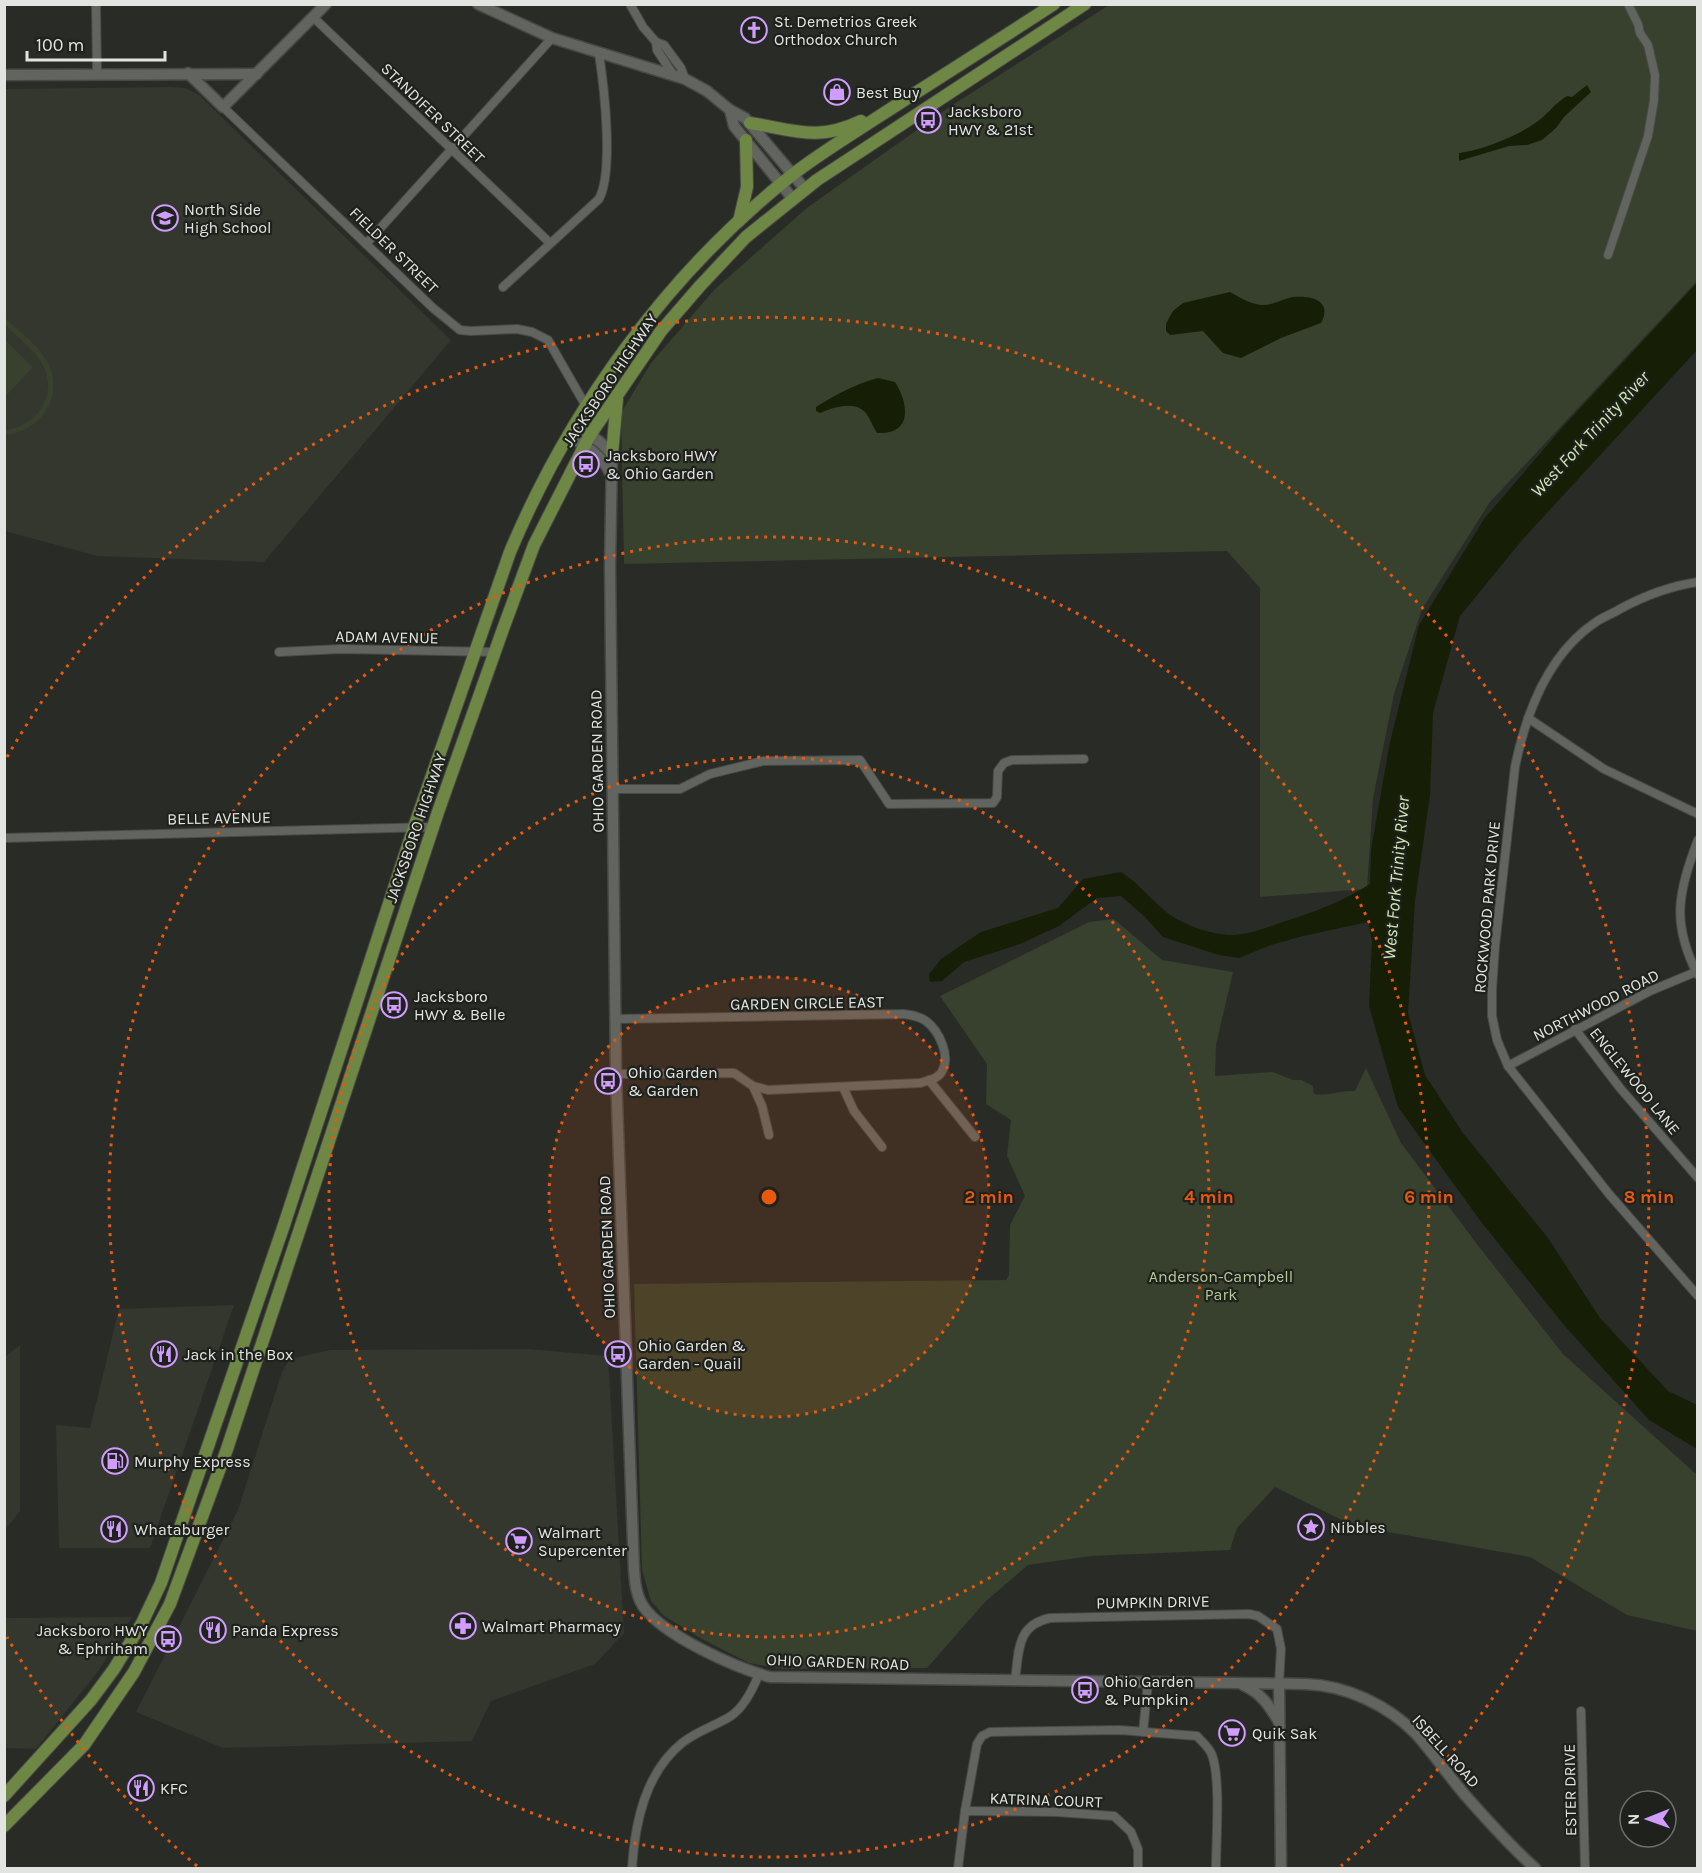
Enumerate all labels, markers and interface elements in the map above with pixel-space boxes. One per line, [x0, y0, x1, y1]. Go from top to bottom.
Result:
place label: St. Demetrios Greek Orthodox Church [774, 12, 917, 49]
church icon: St. Demetrios Greek Orthodox Church [739, 15, 769, 45]
scale bar [27, 24, 165, 62]
text: 100 m [36, 34, 84, 56]
street label: STANDIFER STREET [377, 59, 489, 167]
shop icon: Best Buy [822, 77, 852, 107]
place label: Best Buy [856, 83, 920, 102]
place label: Jacksboro HWY & 21st [948, 102, 1033, 139]
bus stop icon: Jacksboro HWY & 21st [913, 105, 943, 135]
place label: North Side High School [184, 200, 272, 237]
school or university icon: North Side High School [150, 203, 180, 233]
street label: FIELDER STREET [346, 203, 442, 297]
street label: JACKSBORO HIGHWAY [558, 310, 662, 450]
water label: West Fork Trinity River [1526, 366, 1655, 502]
place label: Jacksboro HWY & Ohio Garden [606, 446, 717, 483]
bus stop icon: Jacksboro HWY & Ohio Garden [571, 449, 601, 479]
street label: ADAM AVENUE [335, 627, 439, 647]
street label: OHIO GARDEN ROAD [586, 689, 608, 833]
street label: JACKSBORO HIGHWAY [382, 751, 451, 905]
water label: West Fork Trinity River [1378, 794, 1414, 961]
street label: BELLE AVENUE [167, 808, 271, 828]
street label: ROCKWOOD PARK DRIVE [1470, 820, 1504, 994]
street label: NORTHWOOD ROAD [1530, 965, 1662, 1045]
place label: Jacksboro HWY & Belle [414, 987, 505, 1024]
bus stop icon: Jacksboro HWY & Belle [379, 990, 409, 1020]
street label: GARDEN CIRCLE EAST [730, 992, 884, 1014]
street label: ENGLEWOOD LANE [1586, 1023, 1684, 1139]
place label: Ohio Garden & Garden [628, 1063, 718, 1100]
bus stop icon: Ohio Garden & Garden [593, 1066, 623, 1096]
street label: OHIO GARDEN ROAD [595, 1175, 619, 1319]
text: 2 min [964, 1186, 1014, 1208]
text: 4 min [1184, 1186, 1234, 1208]
text: 6 min [1404, 1186, 1454, 1208]
text: 8 min [1624, 1186, 1674, 1208]
centre of rings [759, 1187, 779, 1207]
park label: Anderson-Campbell Park [1149, 1267, 1293, 1304]
place label: Ohio Garden & Garden - Quail [638, 1336, 746, 1373]
restaurant icon: Jack in the Box [149, 1339, 179, 1369]
bus stop icon: Ohio Garden & Garden - Quail [603, 1339, 633, 1369]
place label: Jack in the Box [184, 1345, 293, 1364]
fuel station icon: Murphy Express [100, 1446, 130, 1476]
place label: Murphy Express [134, 1452, 251, 1471]
place icon: Nibbles [1296, 1512, 1326, 1542]
restaurant icon: Whataburger [99, 1514, 129, 1544]
place label: Nibbles [1330, 1518, 1386, 1537]
place label: Whataburger [134, 1520, 230, 1539]
place label: Walmart Supercenter [538, 1523, 627, 1560]
supermarket icon: Walmart Supercenter [504, 1526, 534, 1556]
street label: PUMPKIN DRIVE [1096, 1592, 1210, 1612]
pharmacy icon: Walmart Pharmacy [448, 1611, 478, 1641]
restaurant icon: Panda Express [198, 1615, 228, 1645]
place label: Walmart Pharmacy [482, 1617, 622, 1636]
place label: Jacksboro HWY & Ephriham [37, 1621, 148, 1658]
place label: Panda Express [232, 1621, 339, 1640]
bus stop icon: Jacksboro HWY & Ephriham [153, 1624, 183, 1654]
street label: OHIO GARDEN ROAD [766, 1650, 910, 1674]
place label: Ohio Garden & Pumpkin [1104, 1672, 1194, 1709]
bus stop icon: Ohio Garden & Pumpkin [1070, 1675, 1100, 1705]
street label: ISBELL ROAD [1408, 1711, 1484, 1791]
supermarket icon: Quik Sak [1217, 1718, 1247, 1748]
place label: Quik Sak [1252, 1724, 1317, 1743]
street label: ESTER DRIVE [1560, 1744, 1580, 1836]
restaurant icon: KFC [126, 1773, 156, 1803]
place label: KFC [160, 1779, 188, 1798]
street label: KATRINA COURT [989, 1789, 1103, 1811]
north arrow [1618, 1789, 1678, 1849]
text: N [1624, 1813, 1643, 1825]

